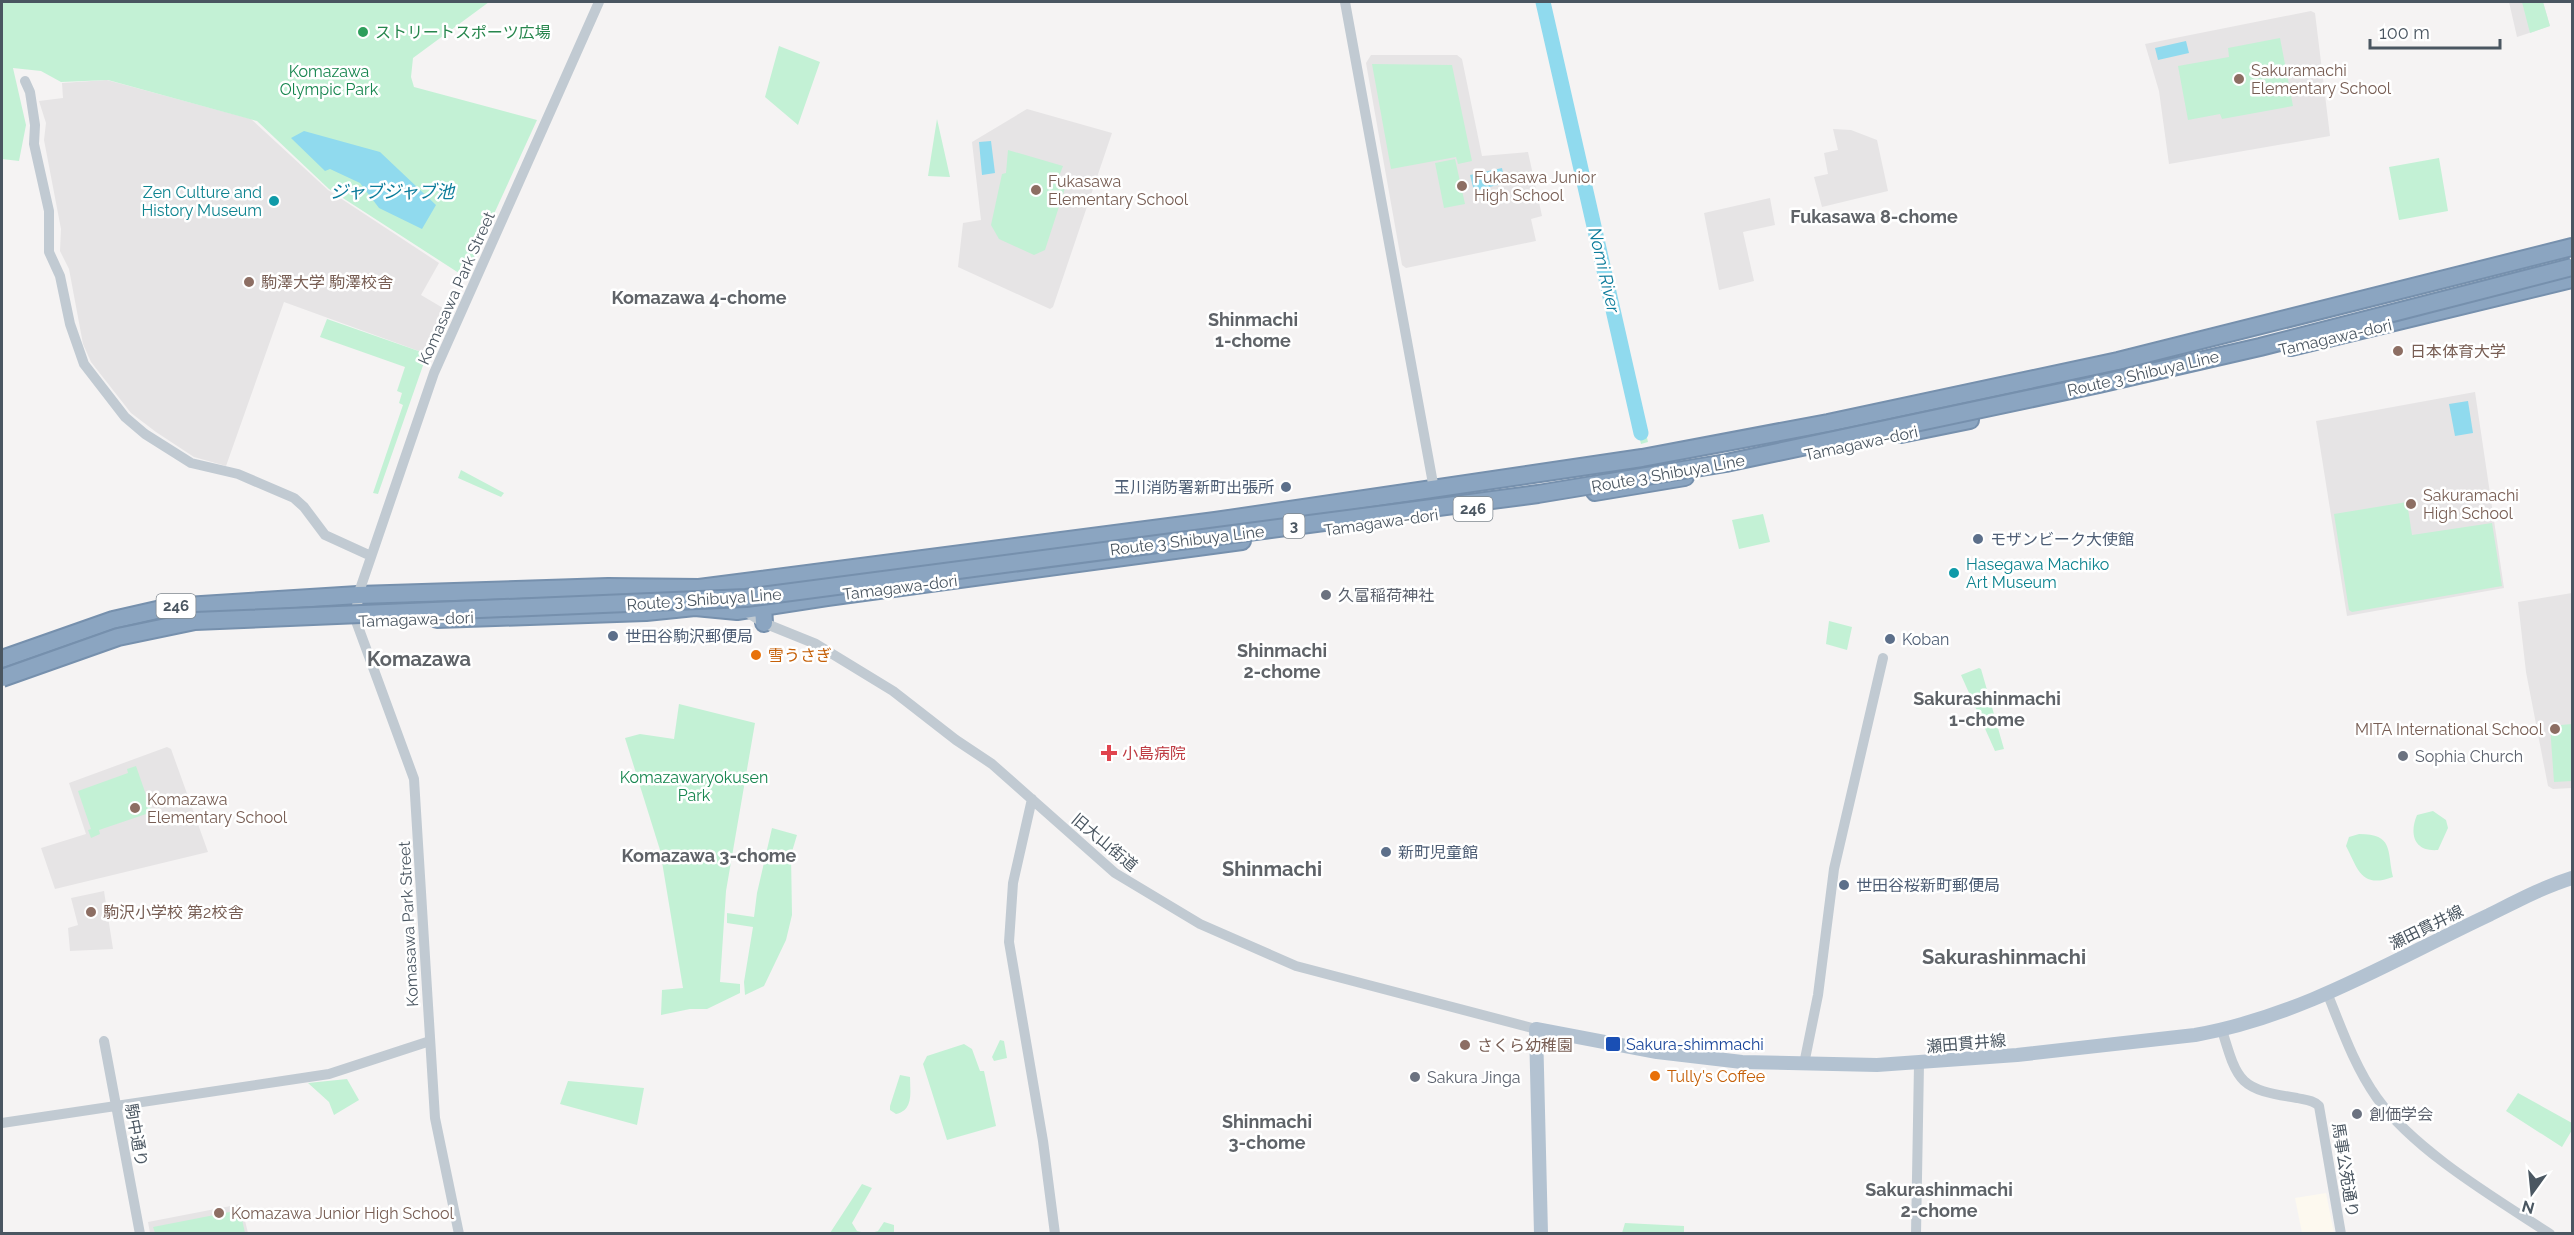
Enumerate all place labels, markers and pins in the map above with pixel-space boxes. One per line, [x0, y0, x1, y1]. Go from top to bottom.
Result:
place label: ストリートスポーツ広場 [375, 23, 551, 42]
marker: ストリートスポーツ広場 [356, 25, 370, 39]
place label: Sakuramachi Elementary School [2251, 61, 2392, 98]
marker: Sakuramachi Elementary School [2232, 72, 2246, 86]
place label: Fukasawa Junior High School [1474, 168, 1596, 205]
place label: Fukasawa Elementary School [1048, 172, 1189, 209]
marker: Fukasawa Junior High School [1455, 179, 1469, 193]
place label: Zen Culture and History Museum [141, 183, 262, 220]
marker: Fukasawa Elementary School [1029, 183, 1043, 197]
marker: Zen Culture and History Museum [267, 194, 281, 208]
place label: 駒澤大学 駒澤校舎 [261, 273, 393, 292]
marker: 駒澤大学 駒澤校舎 [242, 275, 256, 289]
place label: 日本体育大学 [2410, 342, 2506, 361]
marker: 日本体育大学 [2391, 344, 2405, 358]
place label: 玉川消防署新町出張所 [1114, 478, 1274, 497]
marker: 玉川消防署新町出張所 [1279, 480, 1293, 494]
place label: Sakuramachi High School [2423, 486, 2519, 523]
marker: Sakuramachi High School [2404, 497, 2418, 511]
place label: モザンビーク大使館 [1990, 530, 2134, 549]
marker: モザンビーク大使館 [1971, 532, 1985, 546]
place label: Hasegawa Machiko Art Museum [1966, 555, 2109, 592]
marker: Hasegawa Machiko Art Museum [1947, 566, 1961, 580]
place label: 久富稲荷神社 [1338, 586, 1434, 605]
marker: 久富稲荷神社 [1319, 588, 1333, 602]
place label: 世田谷駒沢郵便局 [625, 627, 753, 646]
marker: 世田谷駒沢郵便局 [606, 629, 620, 643]
place label: Koban [1902, 630, 1949, 649]
marker: Koban [1883, 632, 1897, 646]
place label: 雪うさぎ [768, 646, 832, 665]
marker: 雪うさぎ [749, 648, 763, 662]
place label: MITA International School [2355, 720, 2544, 739]
marker: MITA International School [2548, 722, 2562, 736]
marker: 小島病院 [1100, 744, 1118, 762]
place label: 小島病院 [1122, 744, 1186, 763]
place label: Sophia Church [2415, 747, 2523, 766]
marker: Sophia Church [2396, 749, 2410, 763]
place label: Komazawa Elementary School [147, 790, 288, 827]
marker: Komazawa Elementary School [128, 801, 142, 815]
place label: 新町児童館 [1398, 843, 1478, 862]
marker: 新町児童館 [1379, 845, 1393, 859]
place label: 世田谷桜新町郵便局 [1856, 876, 2000, 895]
marker: 世田谷桜新町郵便局 [1837, 878, 1851, 892]
place label: 駒沢小学校 第2校舎 [103, 903, 243, 922]
marker: 駒沢小学校 第2校舎 [84, 905, 98, 919]
marker: Sakura-shimmachi [1604, 1035, 1622, 1053]
place label: Sakura-shimmachi [1626, 1035, 1764, 1054]
place label: さくら幼稚園 [1477, 1036, 1573, 1055]
marker: さくら幼稚園 [1458, 1038, 1472, 1052]
place label: Tully's Coffee [1667, 1067, 1765, 1086]
place label: Sakura Jinga [1427, 1068, 1521, 1087]
marker: Tully's Coffee [1648, 1069, 1662, 1083]
marker: Sakura Jinga [1408, 1070, 1422, 1084]
place label: 創価学会 [2369, 1105, 2433, 1124]
marker: 創価学会 [2350, 1107, 2364, 1121]
place label: Komazawa Junior High School [231, 1204, 454, 1223]
marker: Komazawa Junior High School [212, 1206, 226, 1220]

